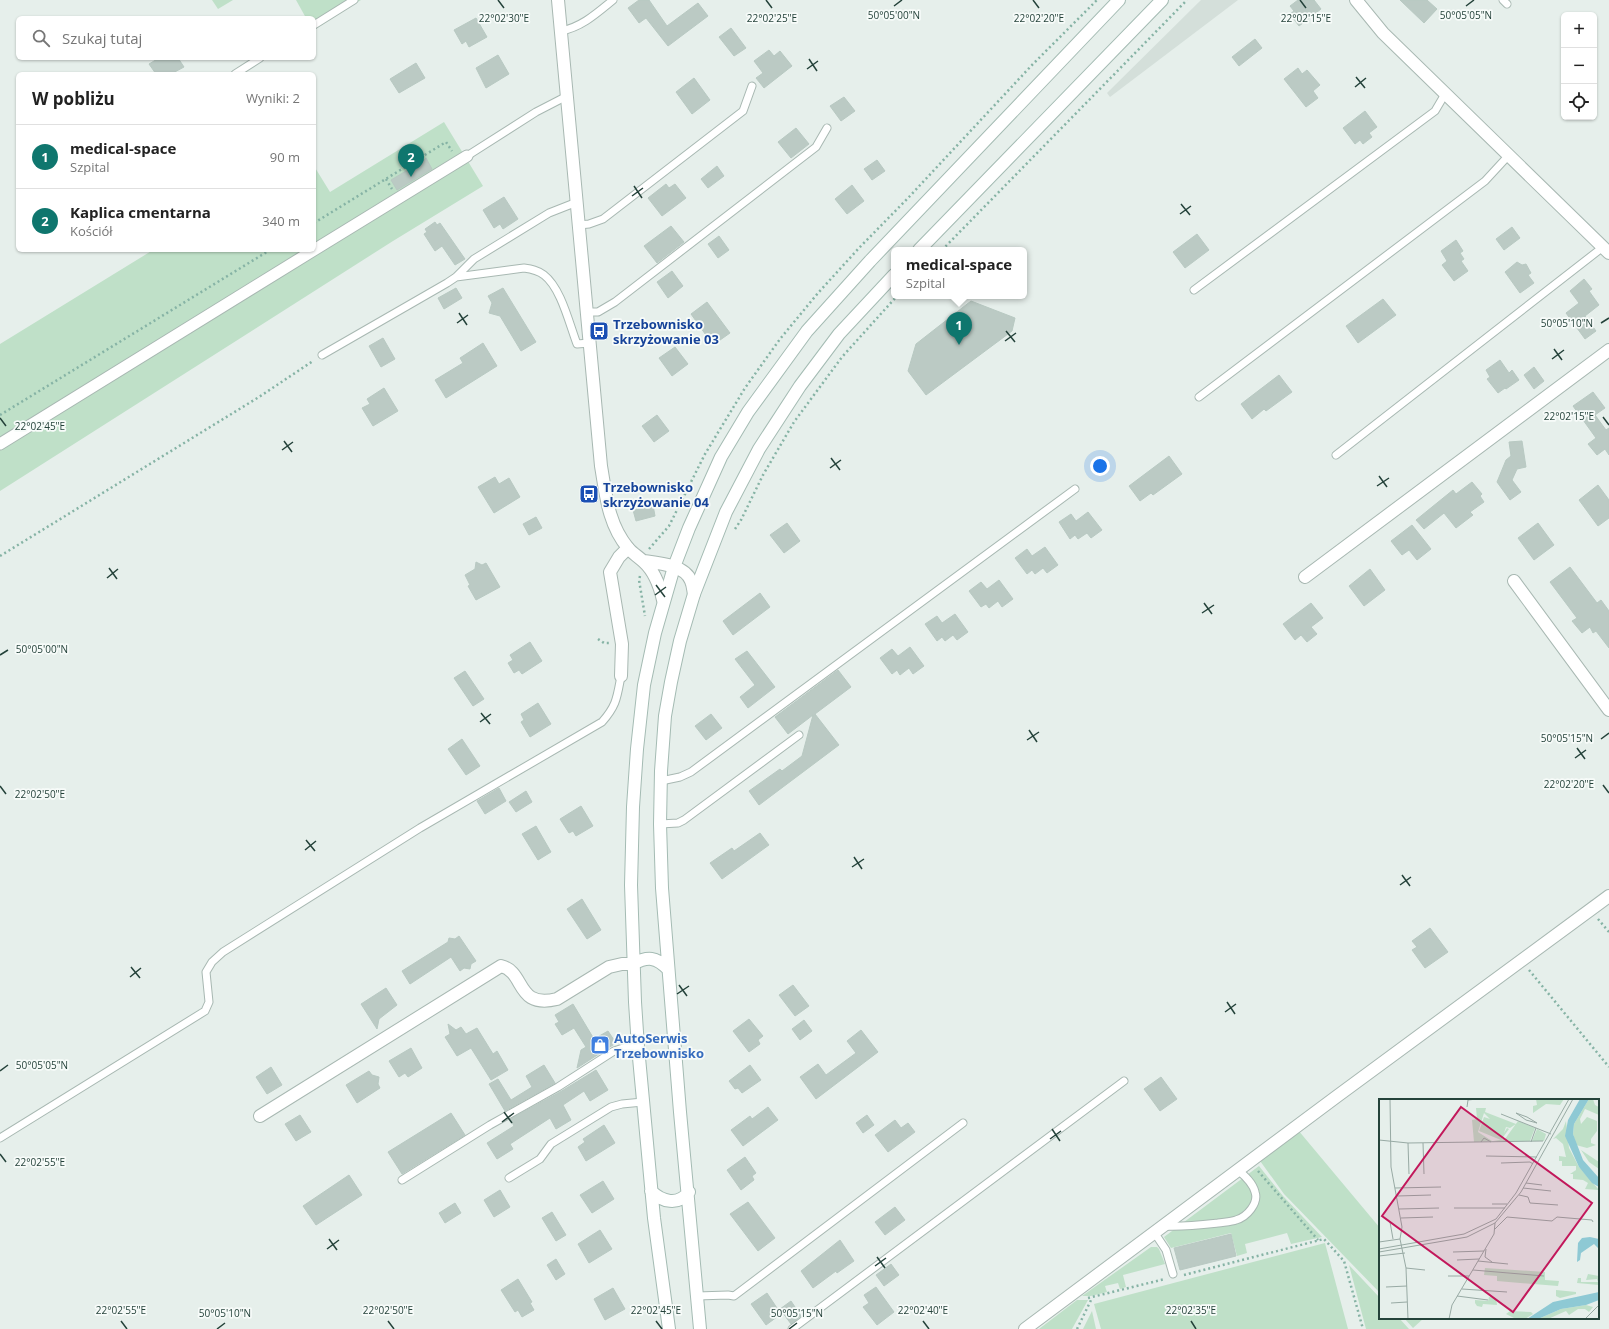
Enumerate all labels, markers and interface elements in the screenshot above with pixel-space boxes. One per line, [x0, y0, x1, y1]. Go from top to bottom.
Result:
text: 50°05'00"N [868, 8, 920, 22]
text: 50°05'05"N [1440, 8, 1492, 22]
text: 22°02'30"E [479, 11, 529, 25]
text: 22°02'25"E [747, 11, 797, 25]
text: 22°02'20"E [1014, 11, 1064, 25]
text: 22°02'15"E [1281, 11, 1331, 25]
map controls [1561, 12, 1597, 120]
button: + [1561, 12, 1597, 48]
search box [16, 16, 316, 60]
icon: search [30, 27, 52, 49]
text: Szukaj tutaj [62, 28, 142, 48]
button: − [1561, 48, 1597, 84]
button: locate [1561, 84, 1597, 120]
text: W pobliżu [32, 87, 115, 110]
text: Wyniki: 2 [246, 89, 300, 107]
text: medical-space [70, 138, 176, 158]
pin: 2 [398, 144, 424, 177]
text: 1 [41, 148, 49, 166]
text: 90 m [270, 148, 300, 166]
text: Szpital [70, 158, 110, 176]
text: Kaplica cmentarna [70, 202, 211, 222]
text: 2 [41, 212, 49, 230]
text: 340 m [262, 212, 300, 230]
text: Kościół [70, 222, 113, 240]
popup [891, 247, 1027, 299]
text: medical-space [906, 254, 1012, 274]
text: Szpital [906, 274, 945, 292]
pin: 1 [946, 312, 972, 345]
place label: Trzebownisko skrzyżowanie 03 [613, 315, 719, 348]
text: 50°05'10"N [1541, 316, 1593, 330]
bus stop icon: Trzebownisko skrzyżowanie 03 [588, 320, 610, 342]
text: 22°02'15"E [1544, 409, 1594, 423]
text: 22°02'45"E [15, 419, 65, 433]
your location [1090, 456, 1110, 476]
place label: Trzebownisko skrzyżowanie 04 [603, 478, 710, 511]
bus stop icon: Trzebownisko skrzyżowanie 04 [578, 483, 600, 505]
text: 50°05'00"N [16, 642, 68, 656]
text: 50°05'15"N [1541, 731, 1593, 745]
text: 22°02'20"E [1544, 777, 1594, 791]
text: 22°02'50"E [15, 787, 65, 801]
place label: AutoSerwis Trzebownisko [614, 1029, 704, 1062]
shop icon: AutoSerwis Trzebownisko [589, 1034, 611, 1056]
text: 50°05'05"N [16, 1058, 68, 1072]
inset map [1379, 1099, 1599, 1319]
text: 22°02'55"E [15, 1155, 65, 1169]
text: 22°02'55"E [96, 1303, 146, 1317]
text: 22°02'50"E [363, 1303, 413, 1317]
text: 22°02'45"E [631, 1303, 681, 1317]
text: 22°02'40"E [898, 1303, 948, 1317]
text: 22°02'35"E [1166, 1303, 1216, 1317]
text: 50°05'10"N [199, 1306, 251, 1320]
text: 50°05'15"N [771, 1306, 823, 1320]

